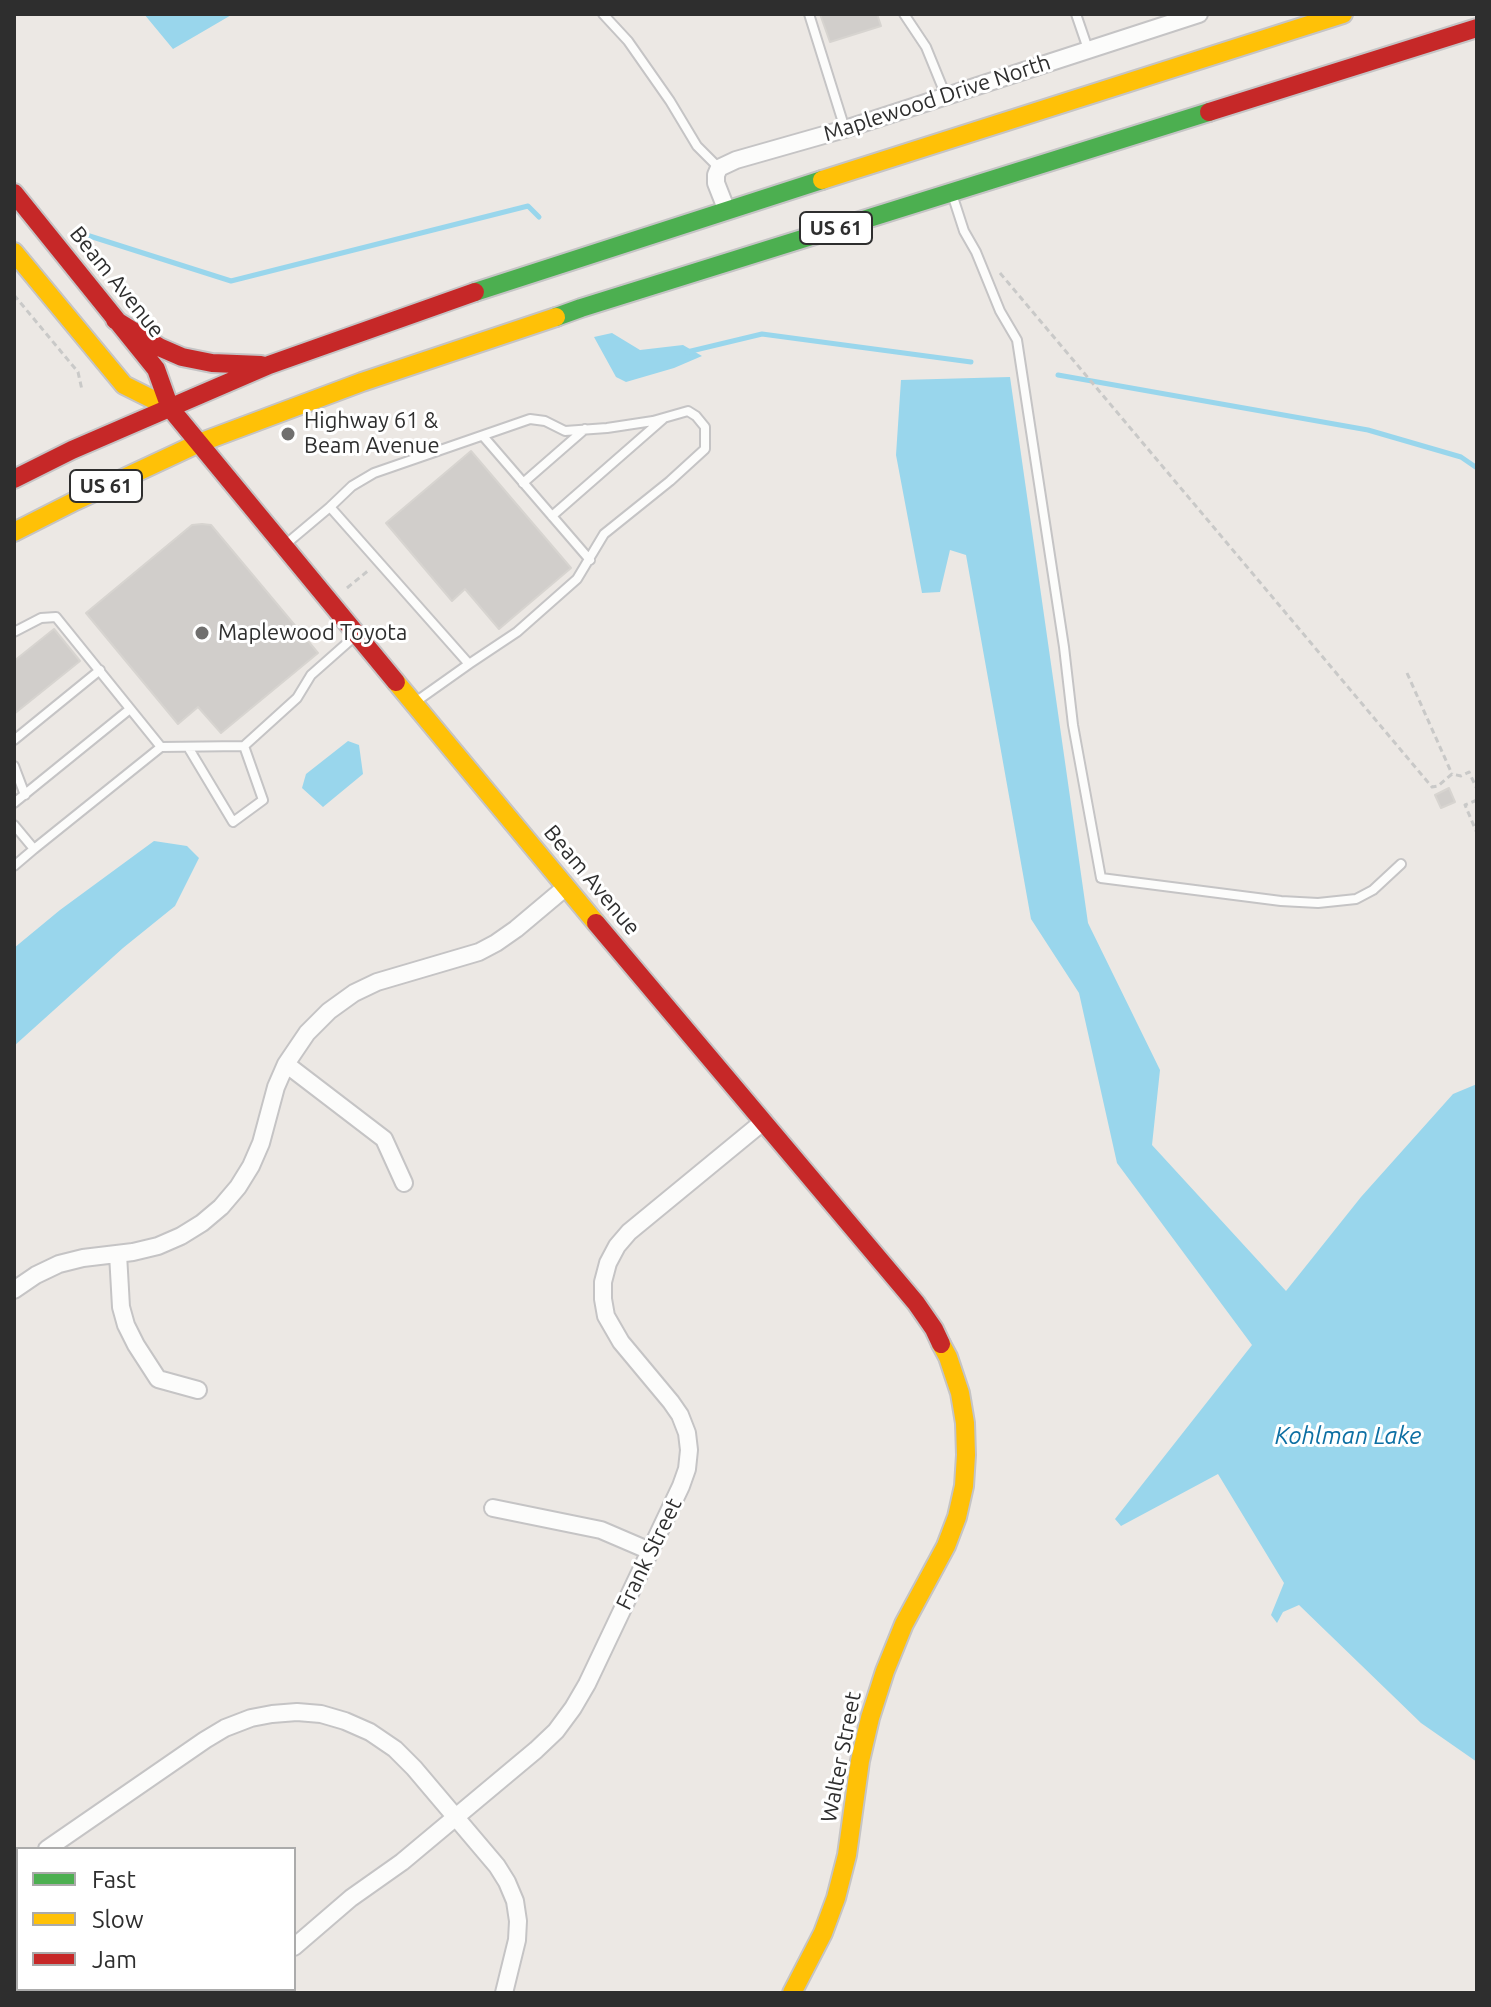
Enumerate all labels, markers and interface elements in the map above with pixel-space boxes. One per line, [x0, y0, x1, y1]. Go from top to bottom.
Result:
street label: Maplewood Drive North [820, 49, 1054, 147]
road number: US 61 [800, 212, 872, 244]
street label: Beam Avenue [64, 221, 170, 343]
place label: Highway 61 & Beam Avenue [304, 408, 440, 460]
marker: Highway 61 & Beam Avenue [279, 425, 297, 443]
road number: US 61 [70, 470, 142, 502]
place label: Maplewood Toyota [218, 620, 407, 646]
marker: Maplewood Toyota [193, 624, 211, 642]
street label: Beam Avenue [538, 820, 646, 940]
water label: Kohlman Lake [1275, 1422, 1421, 1450]
street label: Frank Street [611, 1494, 687, 1614]
street label: Walter Street [815, 1689, 867, 1825]
legend [16, 1847, 296, 1991]
text: Fast [92, 1866, 136, 1893]
text: Slow [92, 1906, 144, 1933]
text: Jam [92, 1946, 137, 1973]

